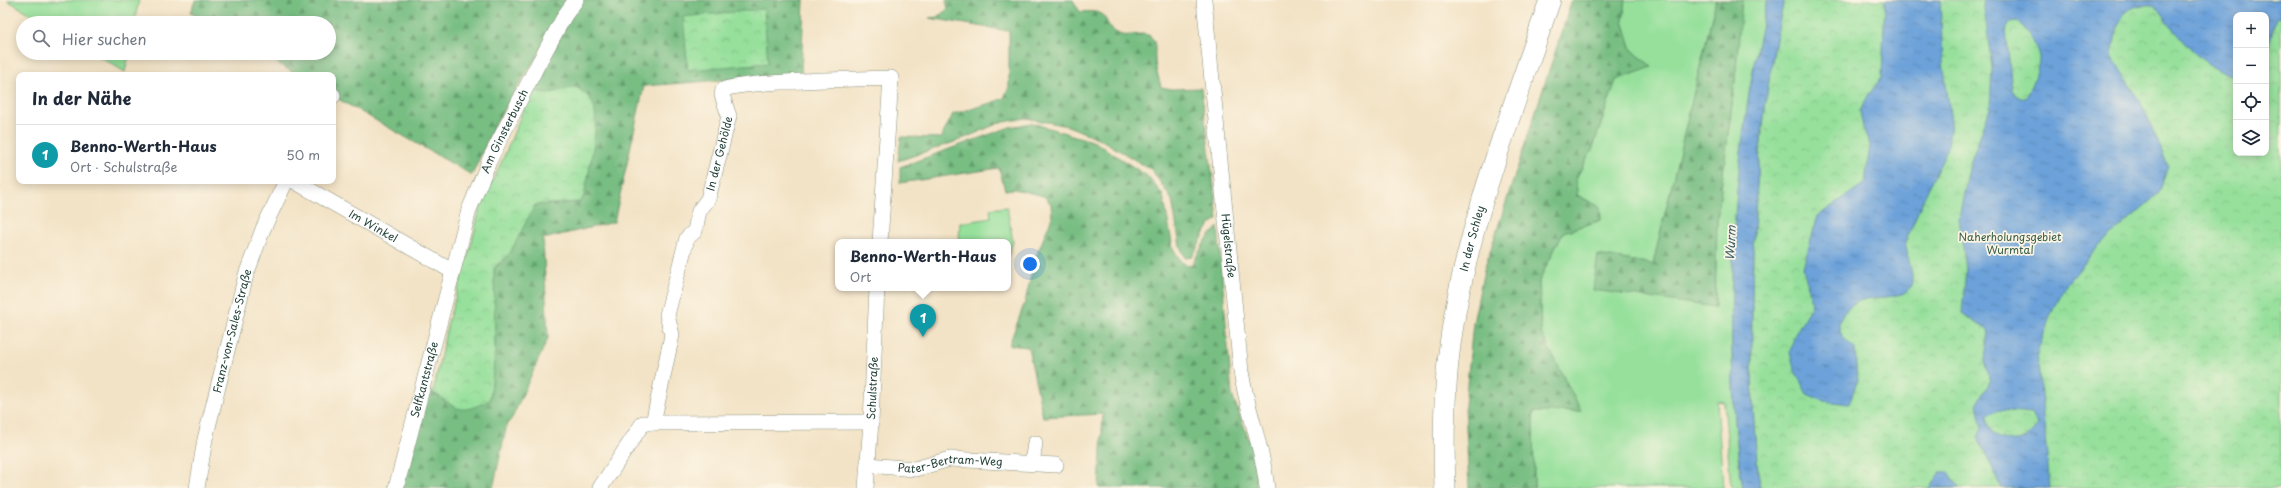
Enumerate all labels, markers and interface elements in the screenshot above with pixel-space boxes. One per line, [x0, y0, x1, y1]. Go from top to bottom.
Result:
map controls [2233, 12, 2269, 156]
button: + [2233, 12, 2269, 48]
search box [16, 16, 336, 60]
icon: search [30, 27, 52, 49]
text: Hier suchen [62, 27, 147, 50]
button: − [2233, 48, 2269, 84]
button: locate [2233, 84, 2269, 120]
text: In der Nähe [32, 85, 131, 111]
street label: Am Ginsterbusch [476, 86, 532, 175]
street label: In der Gehölde [701, 114, 737, 193]
button: layers [2233, 120, 2269, 156]
text: Benno-Werth-Haus [70, 134, 217, 157]
text: 1 [42, 145, 48, 164]
text: 50 m [286, 145, 320, 164]
text: Ort · Schulstraße [70, 157, 177, 176]
street label: In der Schley [1455, 203, 1489, 273]
street label: Im Winkel [346, 205, 401, 246]
street label: Hügelstraße [1217, 213, 1241, 279]
water label: Wurm [1720, 224, 1740, 261]
park label: Naherholungsgebiet Wurmtal [1958, 228, 2062, 258]
popup [835, 239, 1011, 291]
text: Benno-Werth-Haus [850, 244, 996, 267]
your location [1020, 254, 1040, 274]
street label: Franz-von-Sales-Straße [208, 266, 256, 395]
text: Ort [850, 267, 871, 286]
pin: 1 [910, 304, 936, 337]
street label: Selfkantstraße [406, 339, 442, 420]
street label: Schulstraße [862, 356, 882, 420]
street label: Pater-Bertram-Weg [897, 450, 1003, 477]

